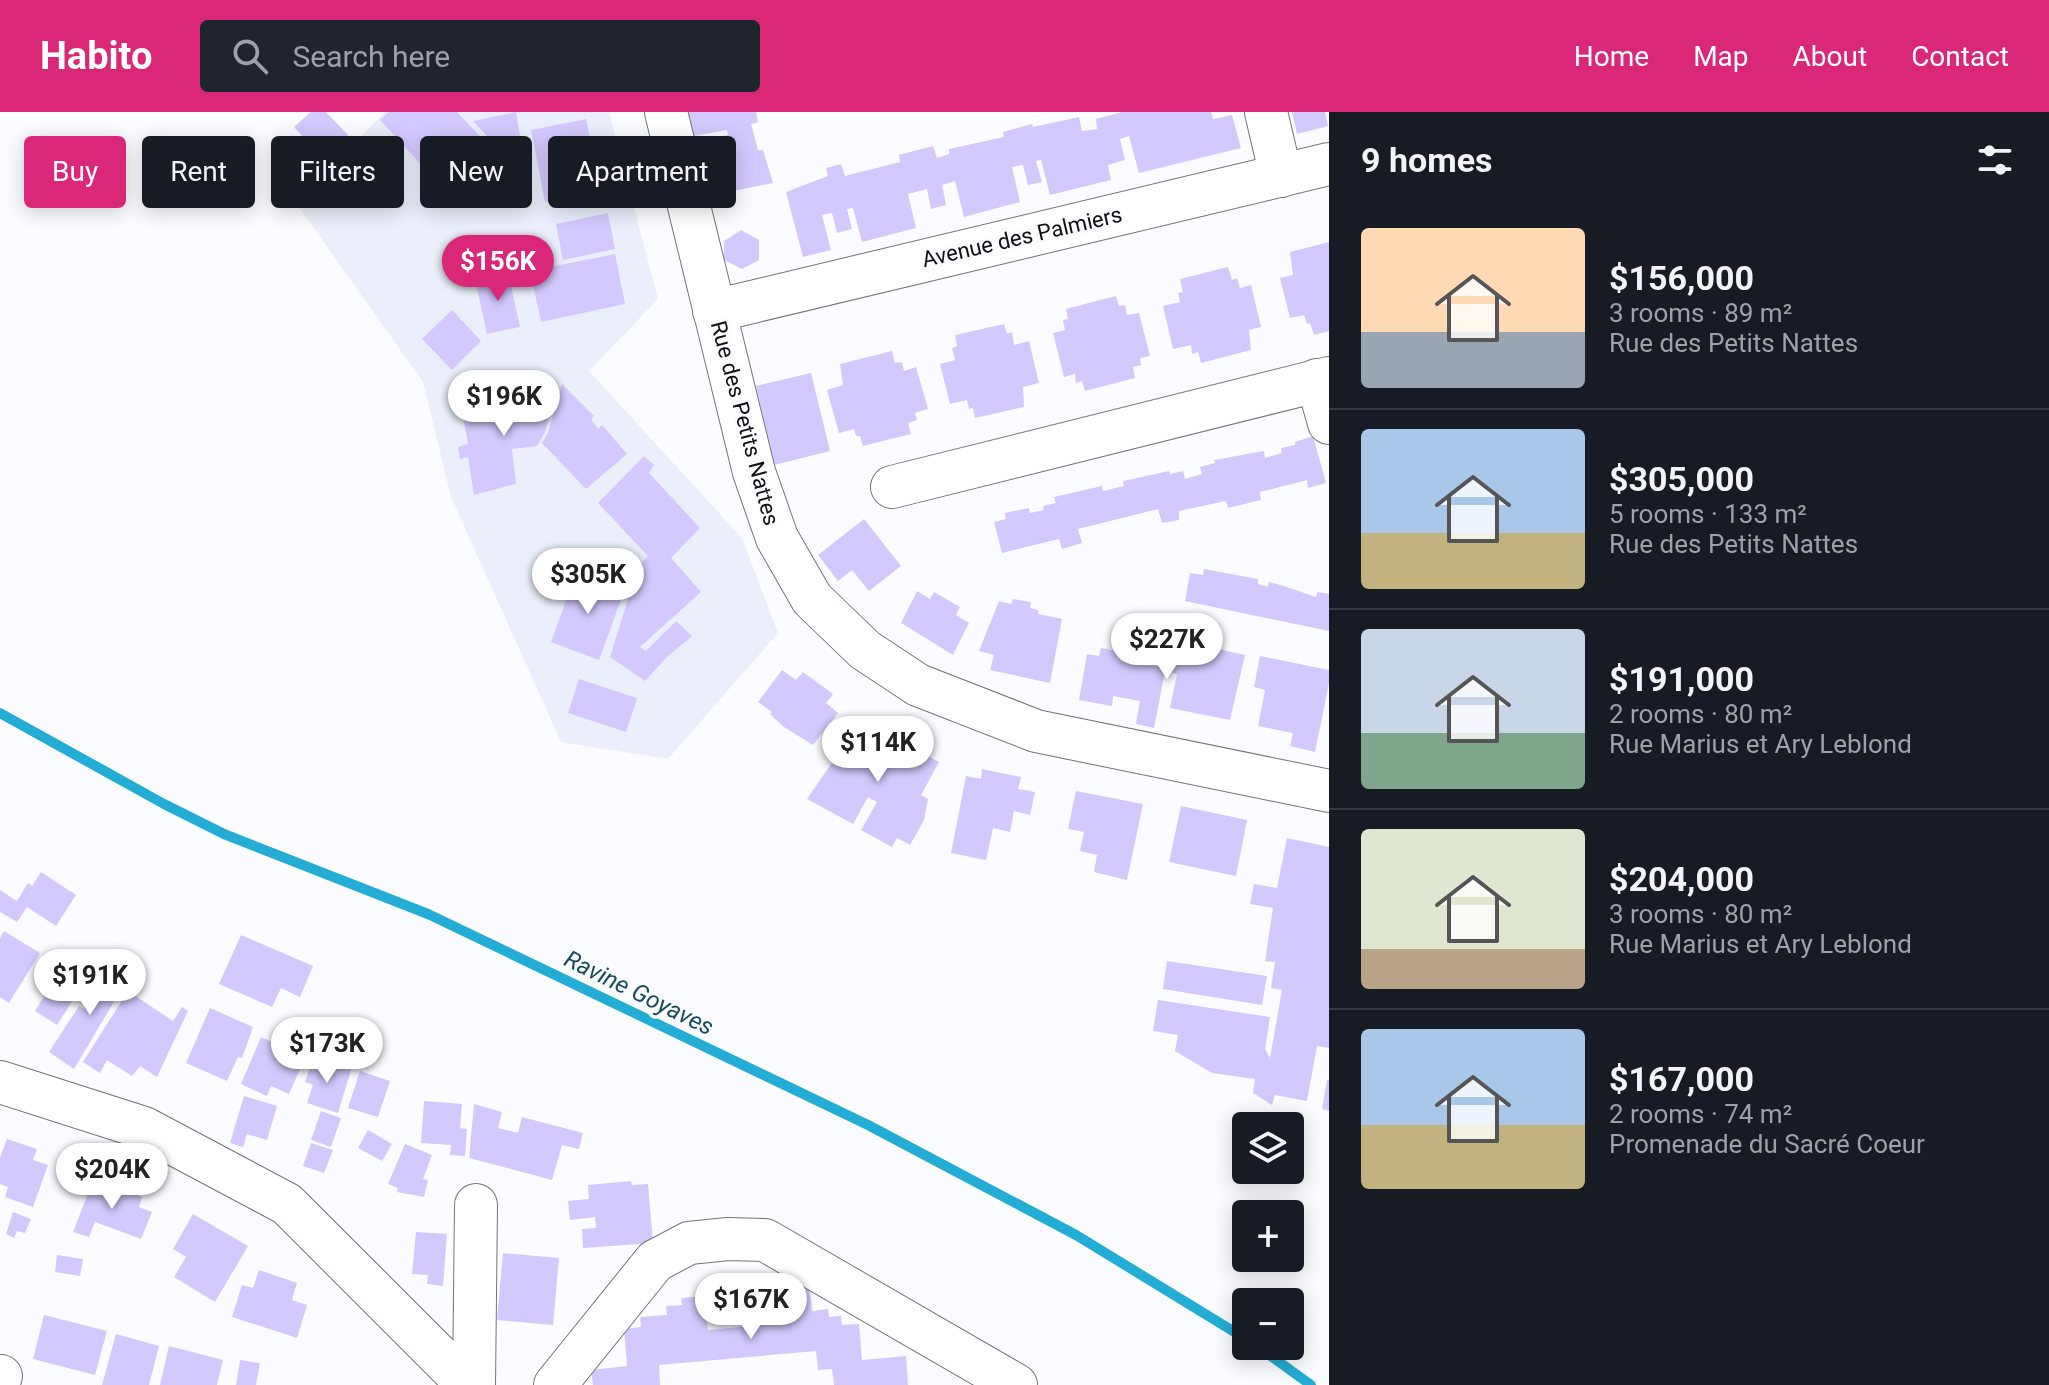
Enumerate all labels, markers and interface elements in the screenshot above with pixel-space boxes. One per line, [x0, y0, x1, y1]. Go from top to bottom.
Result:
search box [200, 20, 760, 92]
text: Habito [40, 34, 152, 78]
icon: search [228, 34, 272, 78]
text: Search here [292, 39, 450, 74]
text: Home [1574, 40, 1649, 73]
text: Map [1693, 40, 1749, 73]
text: About [1793, 40, 1867, 73]
text: Contact [1911, 40, 2009, 73]
chip: Buy [24, 136, 126, 208]
chip: Rent [142, 136, 255, 208]
chip: Filters [271, 136, 404, 208]
chip: New [420, 136, 532, 208]
chip: Apartment [548, 136, 736, 208]
icon: filters [1973, 138, 2017, 182]
text: 9 homes [1361, 140, 1492, 180]
street label: Avenue des Palmiers [920, 202, 1124, 272]
pin: $156K [442, 235, 554, 303]
text: $156K [460, 246, 536, 276]
text: $156,000 [1609, 258, 1754, 298]
icon: home [1425, 260, 1521, 356]
text: 3 rooms · 89 m² [1609, 298, 1792, 328]
street label: Rue des Petits Nattes [706, 318, 784, 528]
text: Rue des Petits Nattes [1609, 328, 1858, 358]
pin: $196K [448, 370, 560, 438]
text: $196K [466, 381, 542, 411]
text: $305,000 [1609, 459, 1754, 499]
icon: home [1425, 461, 1521, 557]
text: 5 rooms · 133 m² [1609, 499, 1807, 529]
text: Rue des Petits Nattes [1609, 529, 1858, 559]
pin: $305K [532, 548, 644, 616]
text: $305K [550, 559, 626, 589]
pin: $227K [1111, 613, 1223, 681]
text: $227K [1129, 624, 1205, 654]
text: $191,000 [1609, 659, 1754, 699]
icon: home [1425, 661, 1521, 757]
text: 2 rooms · 80 m² [1609, 699, 1792, 729]
pin: $114K [822, 716, 934, 784]
text: $114K [840, 727, 916, 757]
text: Rue Marius et Ary Leblond [1609, 729, 1912, 759]
text: $204,000 [1609, 859, 1754, 899]
icon: home [1425, 861, 1521, 957]
text: 3 rooms · 80 m² [1609, 899, 1792, 929]
text: Rue Marius et Ary Leblond [1609, 929, 1912, 959]
water label: Ravine Goyaves [560, 945, 718, 1041]
pin: $191K [34, 949, 146, 1017]
text: $191K [52, 960, 128, 990]
pin: $173K [271, 1017, 383, 1085]
text: $173K [289, 1028, 365, 1058]
text: $167,000 [1609, 1059, 1754, 1099]
icon: home [1425, 1061, 1521, 1157]
text: 2 rooms · 74 m² [1609, 1099, 1792, 1129]
map controls [1232, 1112, 1304, 1360]
button: layers [1232, 1112, 1304, 1184]
text: Promenade du Sacré Coeur [1609, 1129, 1925, 1159]
pin: $204K [56, 1143, 168, 1211]
text: $204K [74, 1154, 150, 1184]
button: + [1232, 1200, 1304, 1272]
pin: $167K [695, 1273, 807, 1341]
text: $167K [713, 1284, 789, 1314]
button: − [1232, 1288, 1304, 1360]

